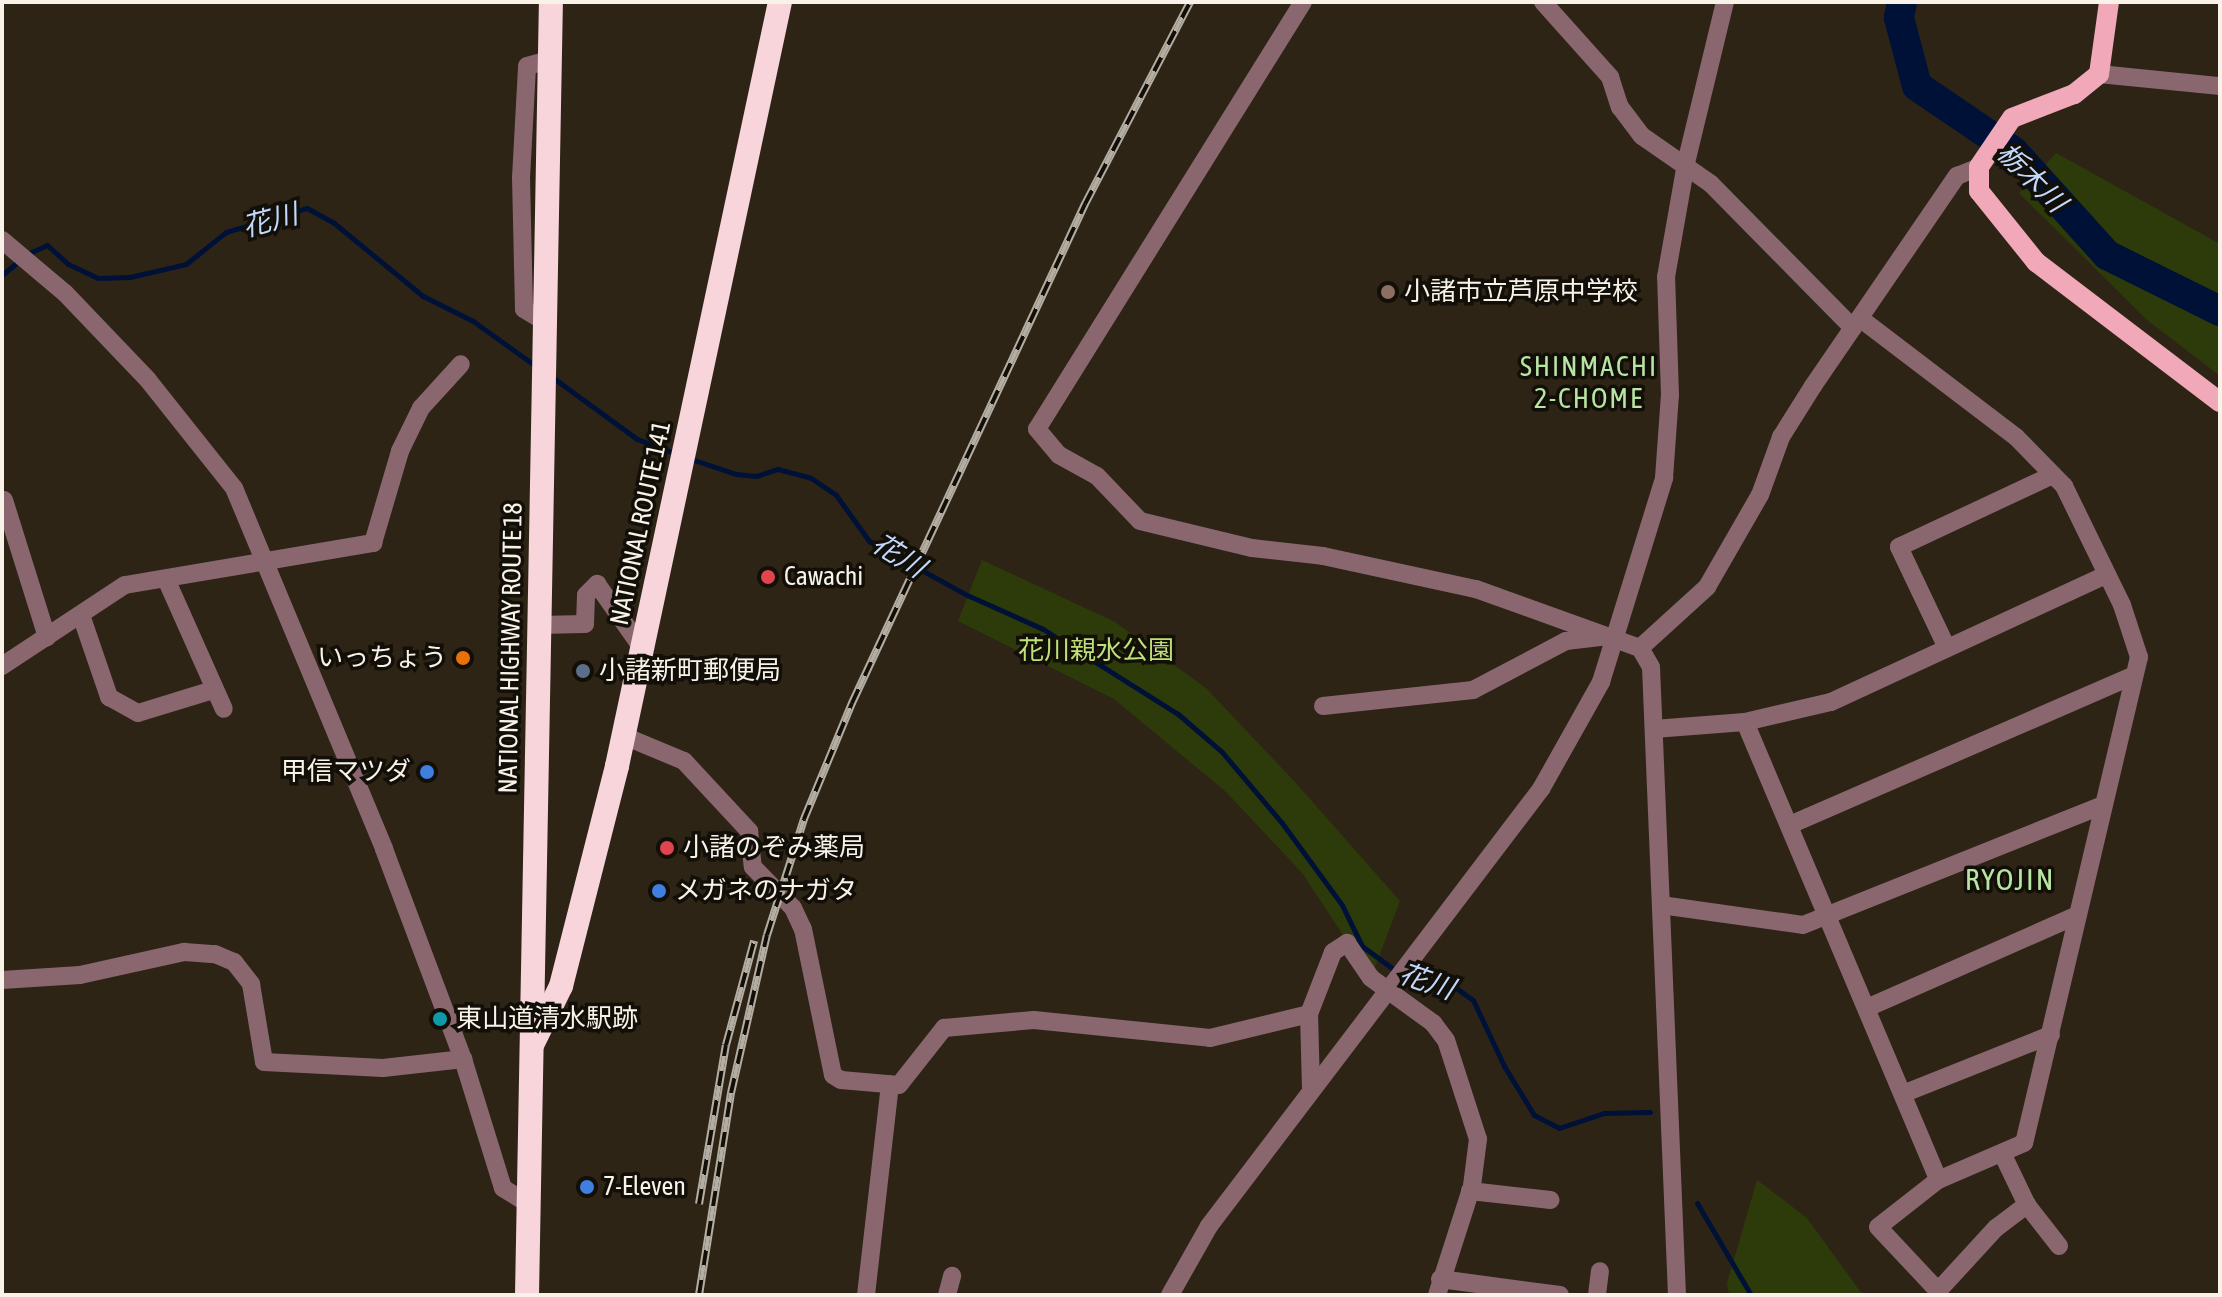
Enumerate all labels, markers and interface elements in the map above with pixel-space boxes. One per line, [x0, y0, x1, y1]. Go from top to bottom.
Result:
water label: 栃木川 [1990, 135, 2074, 219]
water label: 花川 [239, 197, 301, 243]
place label: 小諸市立芦原中学校 [1404, 276, 1638, 308]
marker: 小諸市立芦原中学校 [1379, 283, 1397, 301]
district label: SHINMACHI 2-CHOME [1520, 349, 1658, 415]
street label: NATIONAL ROUTE 141 [604, 418, 678, 628]
street label: NATIONAL HIGHWAY ROUTE 18 [493, 502, 529, 794]
water label: 花川 [866, 526, 932, 584]
place label: Cawachi [784, 561, 863, 593]
marker: Cawachi [759, 568, 777, 586]
park label: 花川親水公園 [1018, 635, 1174, 667]
place label: いっちょう [317, 642, 447, 674]
marker: いっちょう [454, 649, 472, 667]
place label: 小諸新町郵便局 [599, 655, 781, 687]
marker: 小諸新町郵便局 [574, 662, 592, 680]
place label: 甲信マツダ [281, 756, 411, 788]
marker: 甲信マツダ [418, 763, 436, 781]
place label: 小諸のぞみ薬局 [683, 832, 865, 864]
marker: 小諸のぞみ薬局 [658, 839, 676, 857]
district label: RYOJIN [1965, 861, 2055, 897]
place label: メガネのナガタ [675, 875, 857, 907]
marker: メガネのナガタ [650, 882, 668, 900]
water label: 花川 [1395, 956, 1459, 1006]
place label: 東山道清水駅跡 [456, 1003, 638, 1035]
marker: 東山道清水駅跡 [431, 1010, 449, 1028]
place label: 7-Eleven [603, 1171, 686, 1203]
marker: 7-Eleven [578, 1178, 596, 1196]

